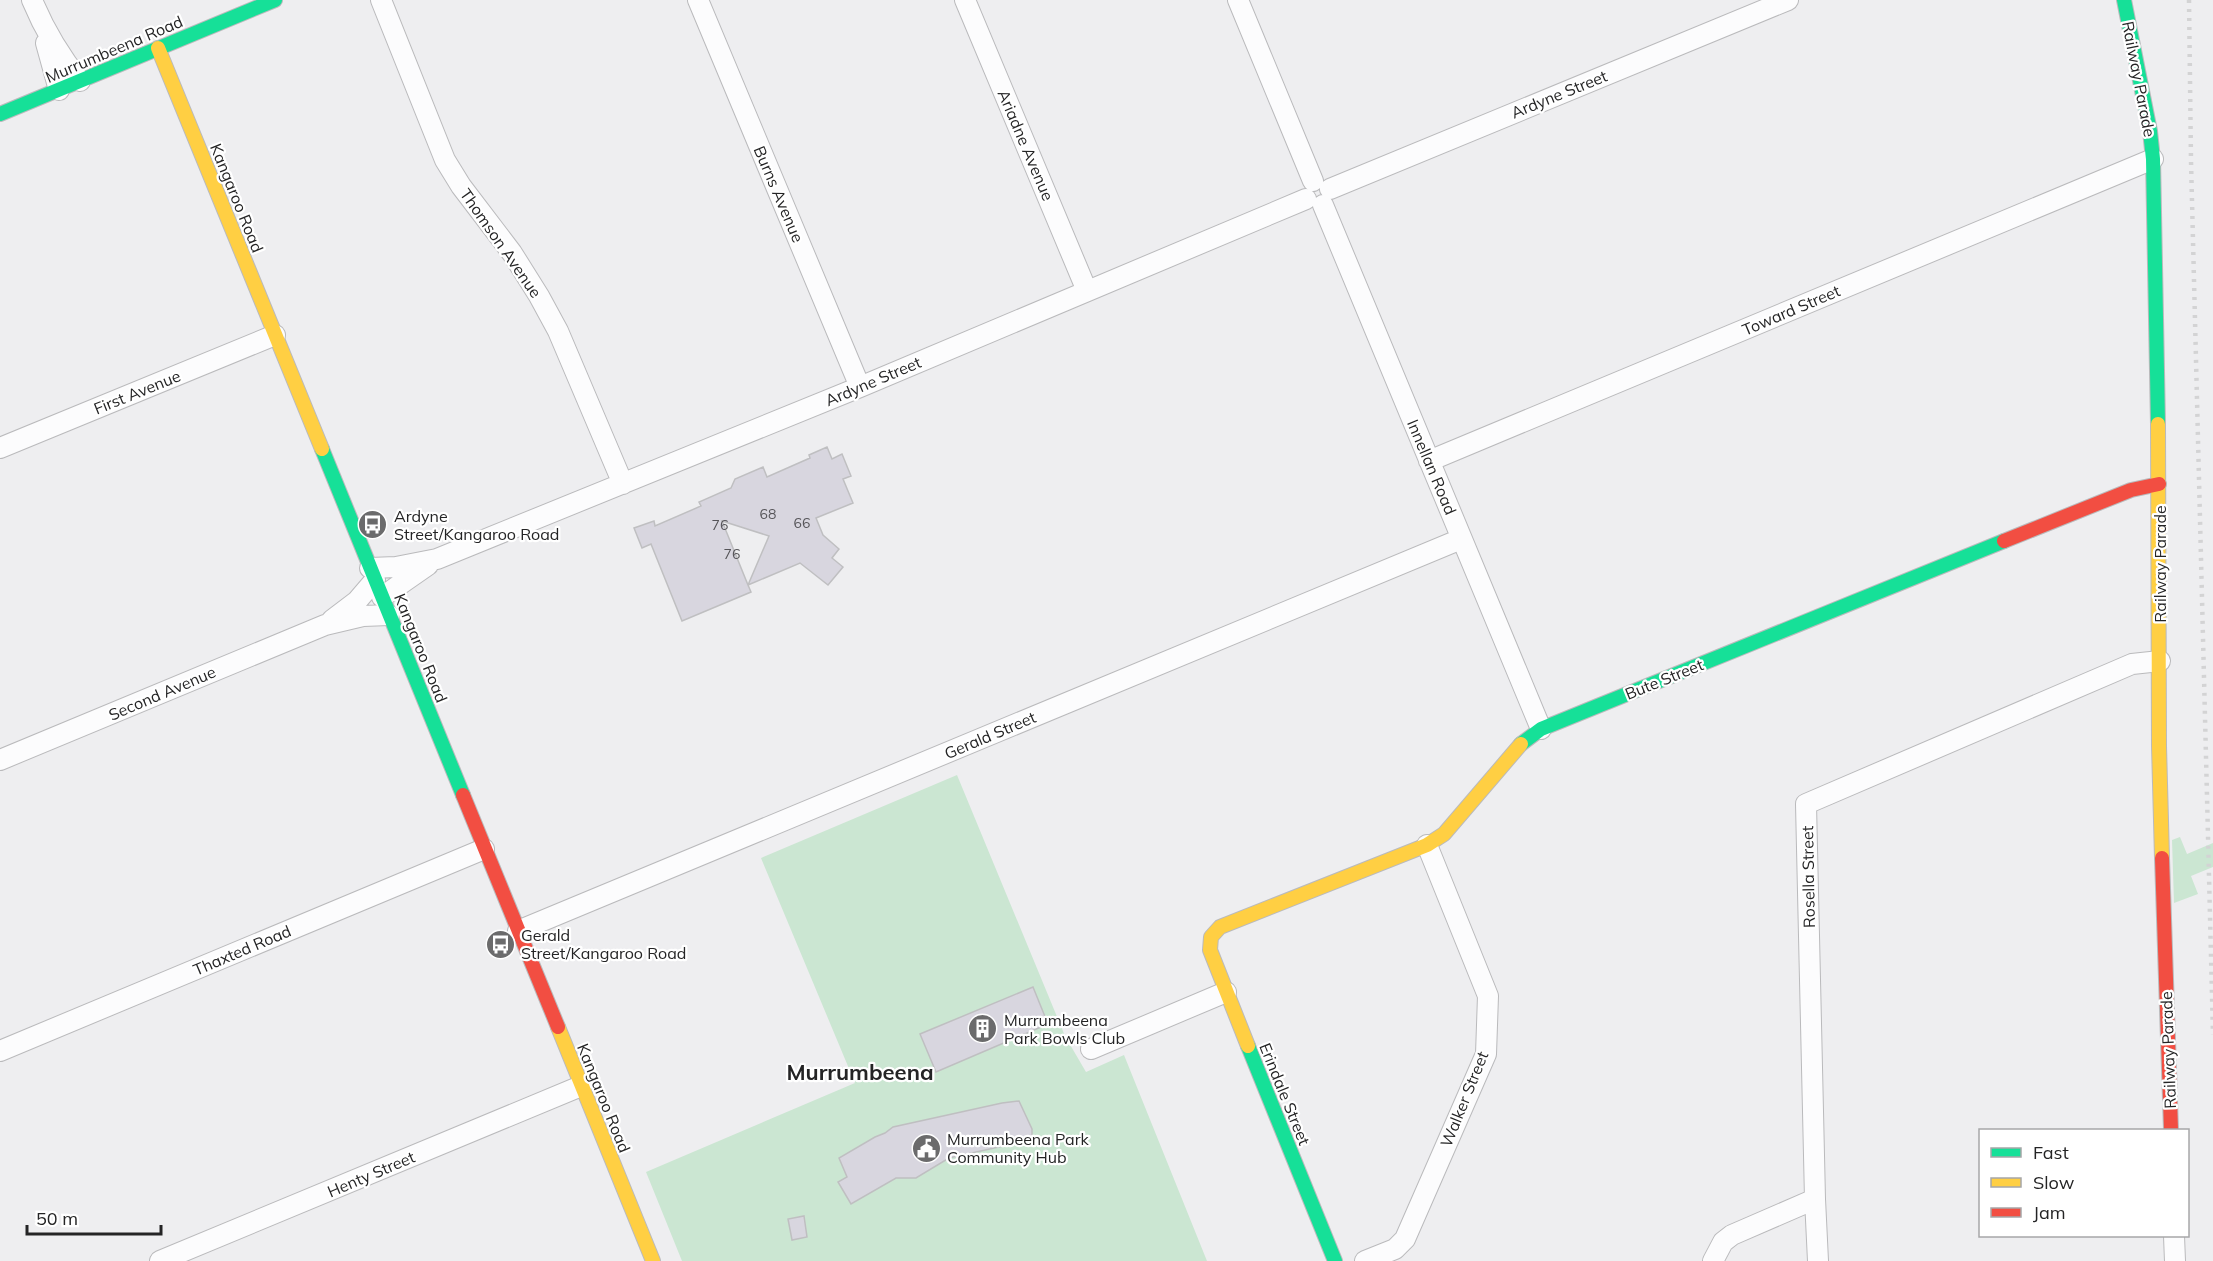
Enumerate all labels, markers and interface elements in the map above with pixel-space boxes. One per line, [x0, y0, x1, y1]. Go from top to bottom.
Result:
street label: Murrumbeena Road [42, 11, 186, 87]
street label: Railway Parade [2118, 19, 2160, 139]
street label: Ardyne Street [1508, 65, 1610, 122]
street label: Ariadne Avenue [994, 87, 1058, 203]
street label: Kangaroo Road [206, 141, 268, 255]
street label: Burns Avenue [750, 143, 808, 245]
street label: Thomson Avenue [456, 185, 546, 301]
street label: Toward Street [1739, 280, 1843, 340]
street label: Ardyne Street [822, 352, 924, 410]
street label: First Avenue [91, 366, 183, 418]
street label: Innellan Road [1403, 416, 1461, 518]
house number: 68 [760, 505, 776, 523]
street label: Railway Parade [2150, 505, 2170, 623]
place label: Ardyne Street/Kangaroo Road [394, 506, 559, 544]
bus stop icon: Ardyne Street/Kangaroo Road [357, 509, 389, 541]
house number: 66 [794, 514, 810, 532]
house number: 76 [712, 516, 728, 534]
house number: 76 [724, 545, 740, 563]
street label: Kangaroo Road [390, 591, 452, 705]
street label: Bute Street [1622, 654, 1706, 704]
street label: Second Avenue [105, 661, 219, 725]
street label: Gerald Street [941, 707, 1039, 763]
street label: Rosella Street [1797, 825, 1819, 928]
street label: Thaxted Road [190, 920, 294, 980]
place label: Gerald Street/Kangaroo Road [521, 925, 686, 963]
bus stop icon: Gerald Street/Kangaroo Road [484, 928, 516, 960]
street label: Railway Parade [2156, 991, 2180, 1109]
place label: Murrumbeena Park Bowls Club [1004, 1010, 1125, 1048]
building icon: Murrumbeena Park Bowls Club [967, 1013, 999, 1045]
street label: Erindale Street [1255, 1040, 1315, 1148]
street label: Kangaroo Road [573, 1041, 635, 1155]
street label: Walker Street [1436, 1048, 1492, 1150]
district label: Murrumbeena [786, 1058, 934, 1086]
place label: Murrumbeena Park Community Hub [947, 1129, 1089, 1167]
legend [1979, 1129, 2189, 1237]
public building icon: Murrumbeena Park Community Hub [910, 1132, 942, 1164]
text: Fast [2033, 1141, 2069, 1164]
street label: Henty Street [324, 1146, 418, 1201]
text: Slow [2033, 1171, 2075, 1194]
scale bar [27, 1198, 160, 1236]
text: Jam [2033, 1201, 2066, 1224]
text: 50 m [36, 1207, 78, 1230]

